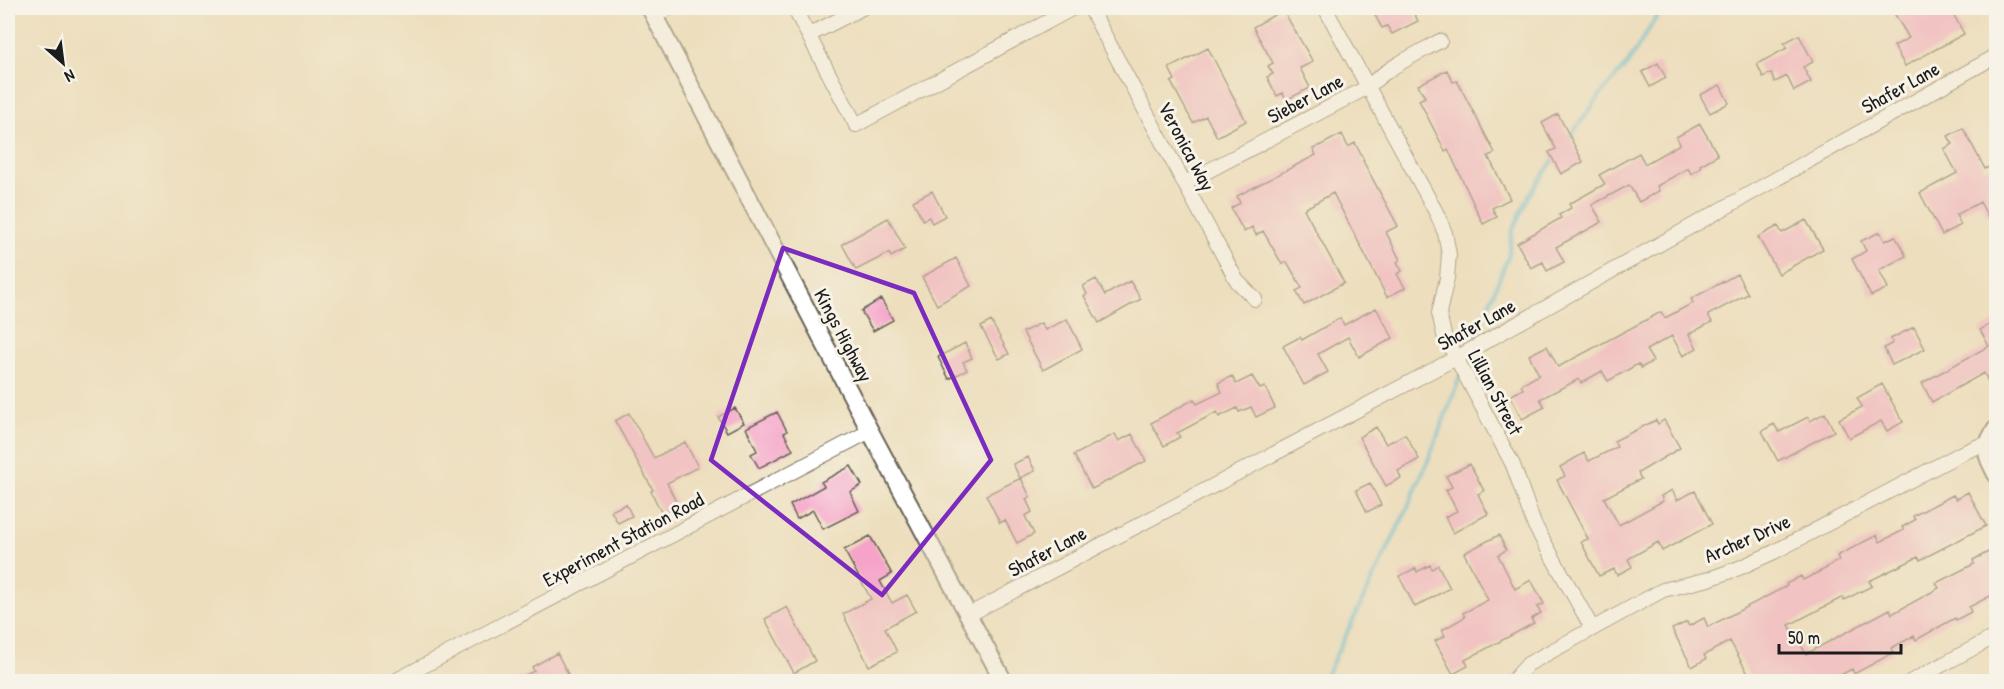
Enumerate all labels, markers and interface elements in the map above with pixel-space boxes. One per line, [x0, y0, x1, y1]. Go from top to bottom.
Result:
north arrow [33, 33, 93, 93]
street label: Shafer Lane [1856, 55, 1944, 119]
text: N [61, 65, 79, 88]
street label: Sieber Lane [1262, 67, 1348, 129]
street label: Veronica Way [1152, 97, 1222, 195]
street label: Kings Highway [808, 284, 880, 386]
street label: Shafer Lane [1432, 292, 1520, 356]
street label: Lillian Street [1462, 345, 1530, 440]
street label: Experiment Station Road [538, 485, 708, 593]
street label: Archer Drive [1700, 507, 1794, 569]
street label: Shafer Lane [1003, 519, 1091, 583]
scale bar [1779, 617, 1900, 655]
text: 50 m [1788, 625, 1820, 650]

